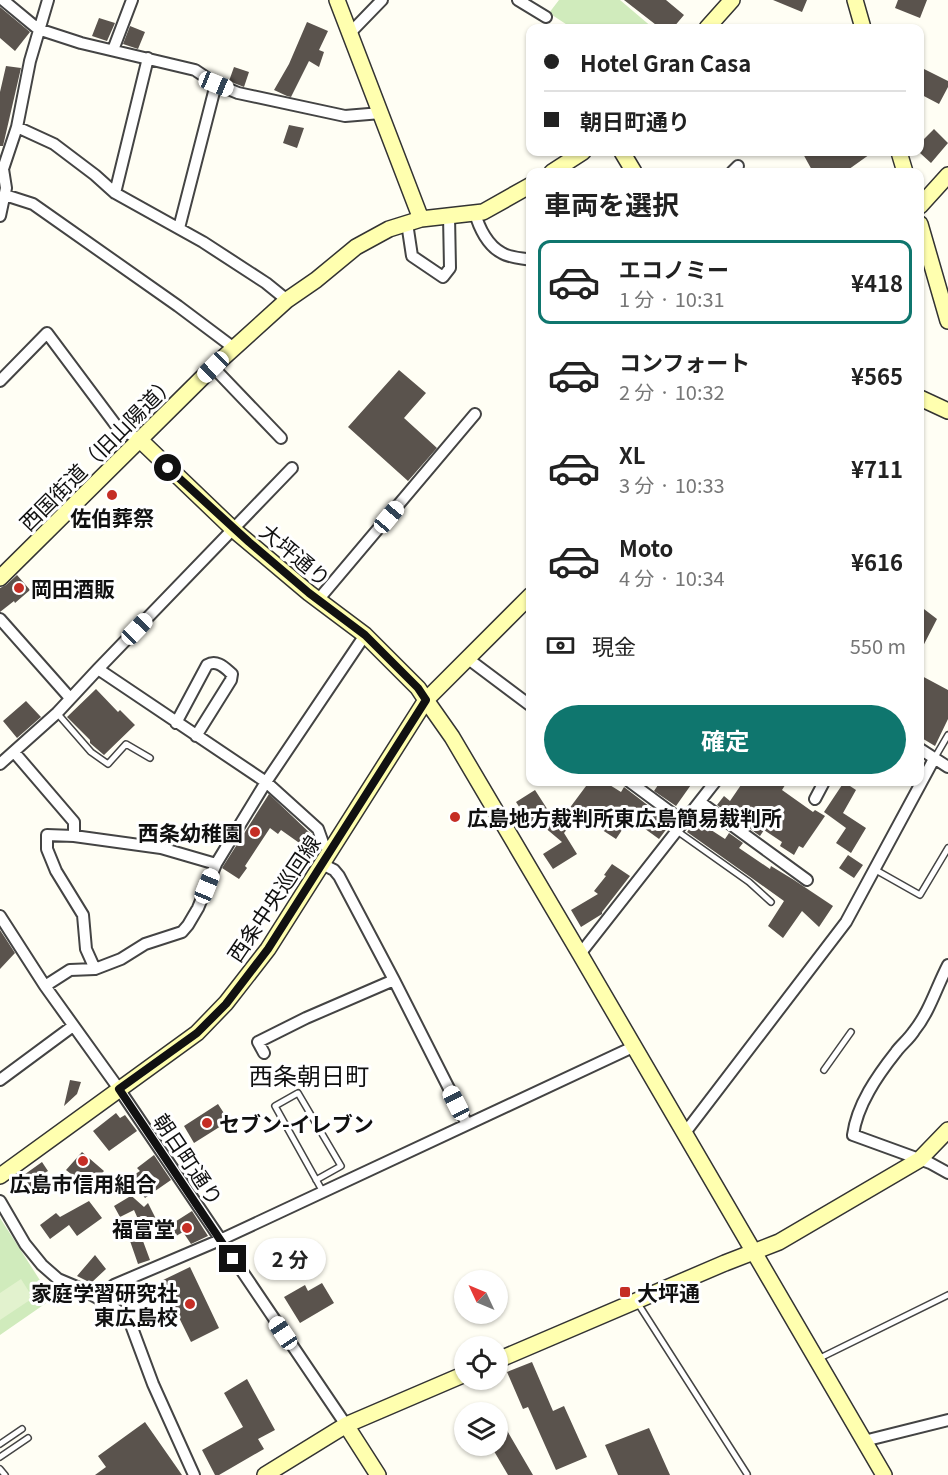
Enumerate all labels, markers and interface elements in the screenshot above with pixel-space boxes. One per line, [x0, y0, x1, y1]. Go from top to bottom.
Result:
text: Hotel Gran Casa [580, 46, 751, 78]
car [196, 69, 236, 99]
text: 朝日町通り [580, 104, 690, 136]
text: 車両を選択 [544, 184, 679, 223]
text: エコノミー [619, 252, 729, 284]
icon: car [547, 255, 601, 309]
text: ¥418 [851, 266, 903, 298]
text: 1 分 · 10:31 [619, 284, 725, 313]
text: コンフォート [619, 345, 750, 377]
car [194, 348, 232, 386]
icon: car [547, 348, 601, 402]
text: ¥565 [851, 359, 903, 391]
street label: 西国街道（旧山陽道） [12, 367, 182, 537]
text: 2 分 · 10:32 [619, 377, 725, 406]
text: XL [619, 438, 646, 470]
icon: car [547, 441, 601, 495]
text: ¥711 [851, 452, 903, 484]
route start [154, 454, 181, 481]
text: 3 分 · 10:33 [619, 470, 725, 499]
marker: 佐伯葬祭 [105, 488, 119, 502]
car [371, 497, 407, 537]
place label: 佐伯葬祭 [70, 502, 154, 532]
street label: 大坪通り [254, 516, 338, 592]
text: Moto [619, 531, 673, 563]
icon: car [547, 534, 601, 588]
text: ¥616 [851, 545, 903, 577]
text: 4 分 · 10:34 [619, 563, 725, 592]
place label: 岡田酒販 [31, 573, 115, 603]
marker: 岡田酒販 [12, 581, 26, 595]
car [118, 610, 156, 648]
icon: cash [544, 629, 577, 662]
text: 現金 [592, 629, 636, 661]
text: 550 m [850, 631, 906, 660]
button: 確定 [544, 705, 906, 774]
place label: 広島地方裁判所東広島簡易裁判所 [467, 802, 782, 832]
marker: 広島地方裁判所東広島簡易裁判所 [448, 810, 462, 824]
place label: 西条幼稚園 [138, 817, 243, 847]
marker: 西条幼稚園 [248, 825, 262, 839]
street label: 西条中央巡回線 [219, 829, 327, 967]
car [192, 866, 222, 906]
district label: 西条朝日町 [249, 1057, 369, 1092]
car [440, 1083, 472, 1123]
street label: 朝日町通り [147, 1107, 231, 1211]
place label: セブン-イレブン [219, 1108, 374, 1138]
marker: セブン-イレブン [200, 1116, 214, 1130]
marker: 広島市信用組合 [76, 1154, 90, 1168]
place label: 広島市信用組合 [10, 1168, 157, 1198]
place label: 福富堂 [112, 1213, 175, 1243]
marker: 福富堂 [180, 1221, 194, 1235]
callout: 2 分 [254, 1238, 326, 1280]
text: 2 分 [272, 1244, 308, 1273]
route end [219, 1245, 246, 1272]
north arrow [454, 1270, 508, 1324]
map controls [454, 1270, 508, 1456]
place label: 家庭学習研究社 東広島校 [31, 1277, 178, 1331]
place label: 大坪通 [637, 1277, 700, 1307]
marker: 大坪通 [618, 1285, 632, 1299]
marker: 家庭学習研究社 東広島校 [183, 1297, 197, 1311]
car [265, 1313, 301, 1353]
button: locate [454, 1336, 508, 1390]
button: layers [454, 1402, 508, 1456]

